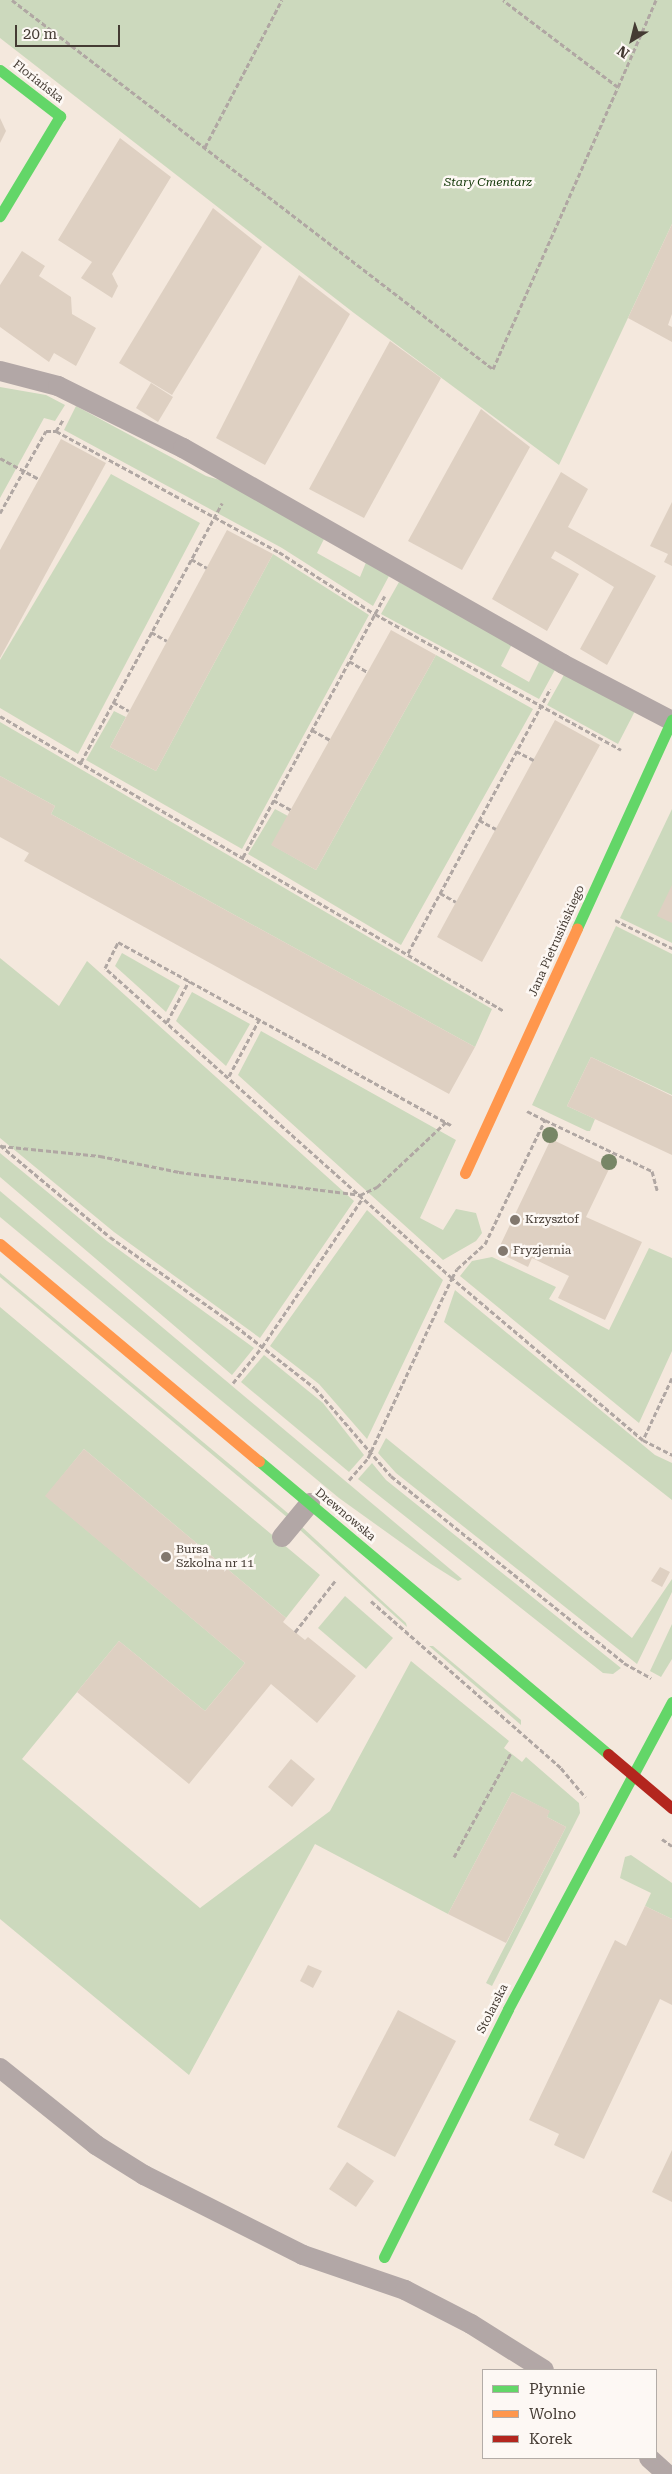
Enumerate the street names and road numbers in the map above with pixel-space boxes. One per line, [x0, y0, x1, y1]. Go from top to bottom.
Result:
street label: Floriańska [10, 58, 66, 106]
street label: Jana Pietrusińskiego [526, 883, 588, 999]
street label: Drewnowska [312, 1486, 378, 1544]
street label: Stolarska [474, 1982, 512, 2036]

